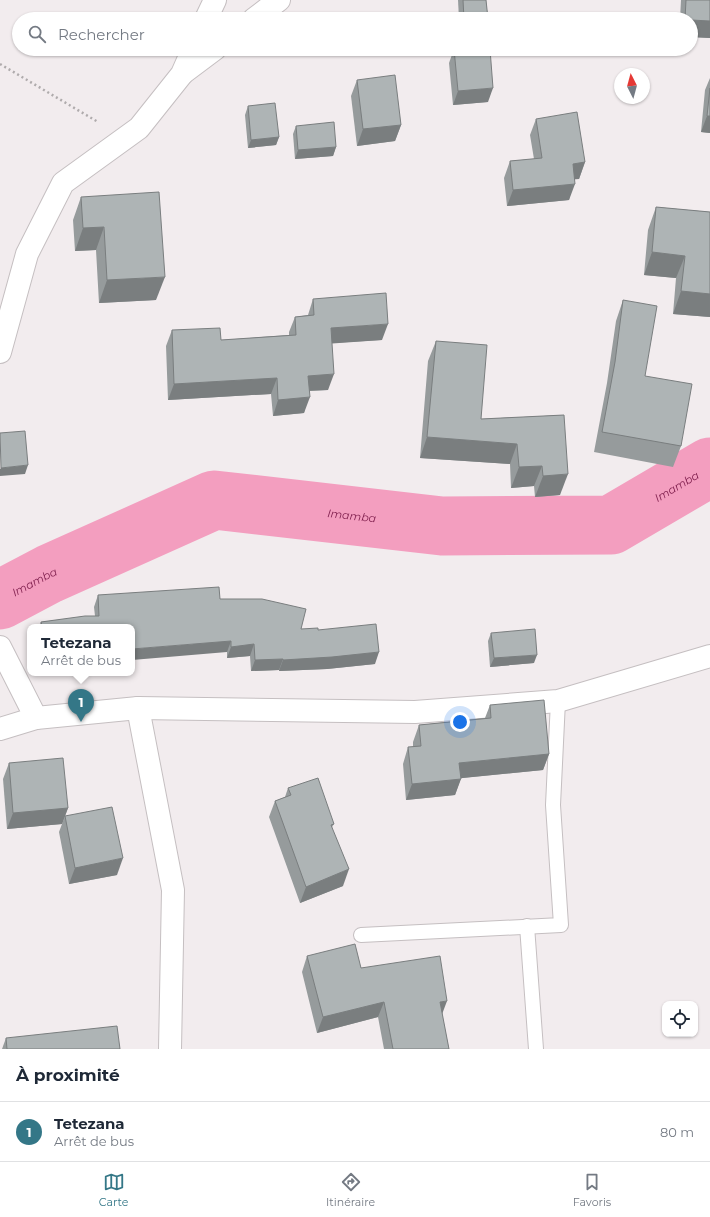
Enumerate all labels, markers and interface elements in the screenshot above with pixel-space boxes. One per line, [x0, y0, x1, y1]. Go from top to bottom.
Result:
search box [12, 12, 698, 56]
icon: search [26, 23, 48, 45]
text: Rechercher [58, 25, 145, 44]
north arrow [614, 68, 650, 104]
water label: Imamba [652, 468, 701, 505]
water label: Imamba [327, 506, 377, 525]
water label: Imamba [9, 564, 59, 599]
popup [27, 624, 135, 676]
text: Tetezana [41, 633, 112, 652]
text: Arrêt de bus [41, 652, 121, 668]
pin: 1 [68, 689, 94, 722]
your location [450, 712, 470, 732]
map controls [662, 1001, 698, 1037]
button: locate [662, 1001, 698, 1037]
text: À proximité [16, 1065, 120, 1085]
text: Tetezana [54, 1114, 125, 1133]
text: 1 [26, 1124, 32, 1140]
text: 80 m [660, 1124, 694, 1140]
text: Arrêt de bus [54, 1133, 134, 1149]
tab: Carte [99, 1171, 128, 1209]
tab: Itinéraire [326, 1171, 375, 1209]
tab: Favoris [573, 1171, 611, 1209]

